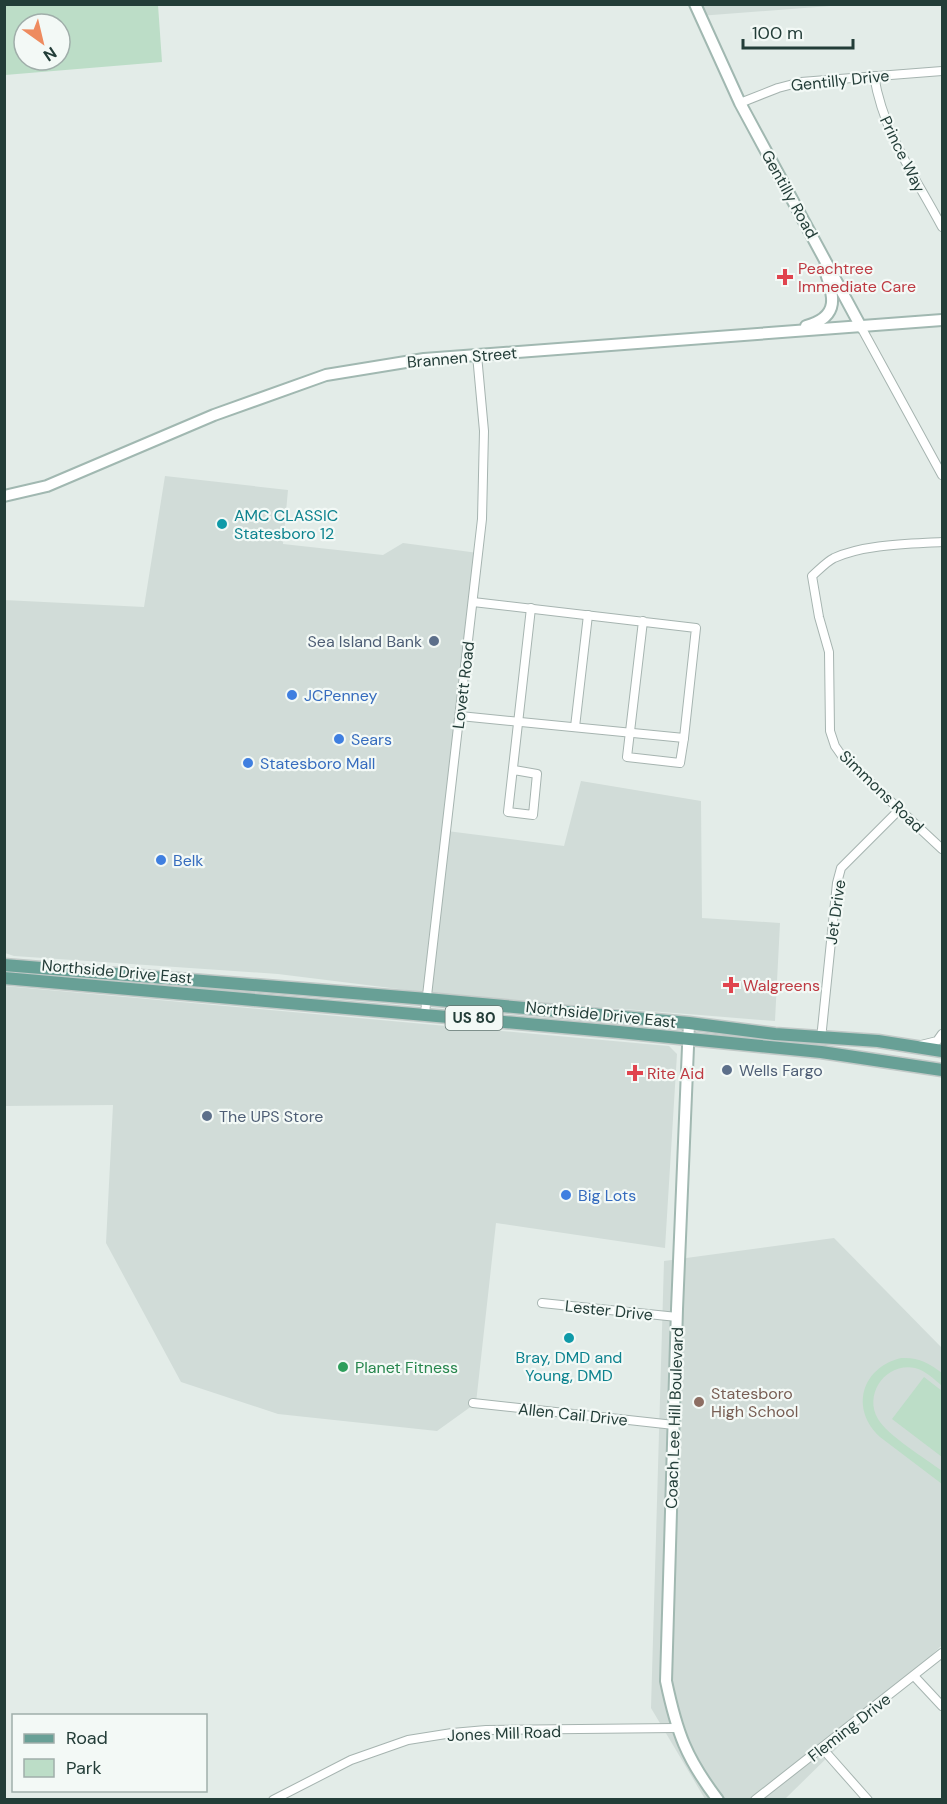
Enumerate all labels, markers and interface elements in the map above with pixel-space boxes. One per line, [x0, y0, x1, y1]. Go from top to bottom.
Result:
north arrow [12, 12, 72, 72]
scale bar [743, 12, 852, 50]
text: 100 m [752, 21, 803, 45]
text: N [39, 42, 61, 66]
street label: Gentilly Drive [790, 65, 890, 96]
street label: Prince Way [875, 112, 930, 196]
street label: Gentilly Road [757, 146, 823, 242]
place label: Peachtree Immediate Care [798, 258, 916, 297]
marker: Peachtree Immediate Care [776, 268, 794, 286]
street label: Brannen Street [406, 342, 518, 373]
place label: AMC CLASSIC Statesboro 12 [234, 505, 338, 544]
marker: AMC CLASSIC Statesboro 12 [215, 517, 229, 531]
place label: Sea Island Bank [308, 631, 422, 652]
marker: Sea Island Bank [427, 634, 441, 648]
street label: Lovett Road [448, 640, 479, 730]
place label: JCPenney [304, 685, 378, 706]
marker: JCPenney [285, 688, 299, 702]
place label: Sears [351, 729, 392, 750]
marker: Sears [332, 732, 346, 746]
street label: Simmons Road [835, 746, 928, 837]
place label: Statesboro Mall [260, 753, 375, 774]
marker: Statesboro Mall [241, 756, 255, 770]
place label: Belk [173, 850, 203, 871]
marker: Belk [154, 853, 168, 867]
street label: Jet Drive [821, 878, 850, 946]
street label: Northside Drive East [41, 954, 193, 989]
place label: Walgreens [743, 975, 820, 996]
marker: Walgreens [724, 978, 738, 992]
street label: Northside Drive East [525, 996, 677, 1033]
road number: US 80 [446, 1006, 502, 1030]
place label: Wells Fargo [739, 1060, 823, 1081]
place label: Rite Aid [647, 1063, 704, 1084]
marker: Wells Fargo [720, 1063, 734, 1077]
marker: Rite Aid [628, 1066, 642, 1080]
place label: The UPS Store [219, 1106, 323, 1127]
marker: The UPS Store [200, 1109, 214, 1123]
place label: Big Lots [578, 1185, 636, 1206]
marker: Big Lots [559, 1188, 573, 1202]
street label: Lester Drive [564, 1295, 654, 1326]
street label: Coach Lee Hill Boulevard [661, 1327, 688, 1509]
marker: Bray, DMD and Young, DMD [562, 1331, 576, 1345]
place label: Bray, DMD and Young, DMD [516, 1347, 622, 1386]
place label: Planet Fitness [355, 1357, 458, 1378]
marker: Planet Fitness [336, 1360, 350, 1374]
place label: Statesboro High School [711, 1383, 798, 1422]
marker: Statesboro High School [692, 1395, 706, 1409]
street label: Allen Cail Drive [517, 1398, 629, 1431]
street label: Fleming Drive [804, 1688, 895, 1766]
legend [12, 1714, 207, 1792]
street label: Jones Mill Road [447, 1721, 561, 1746]
text: Road [66, 1726, 108, 1750]
text: Park [66, 1756, 102, 1780]

